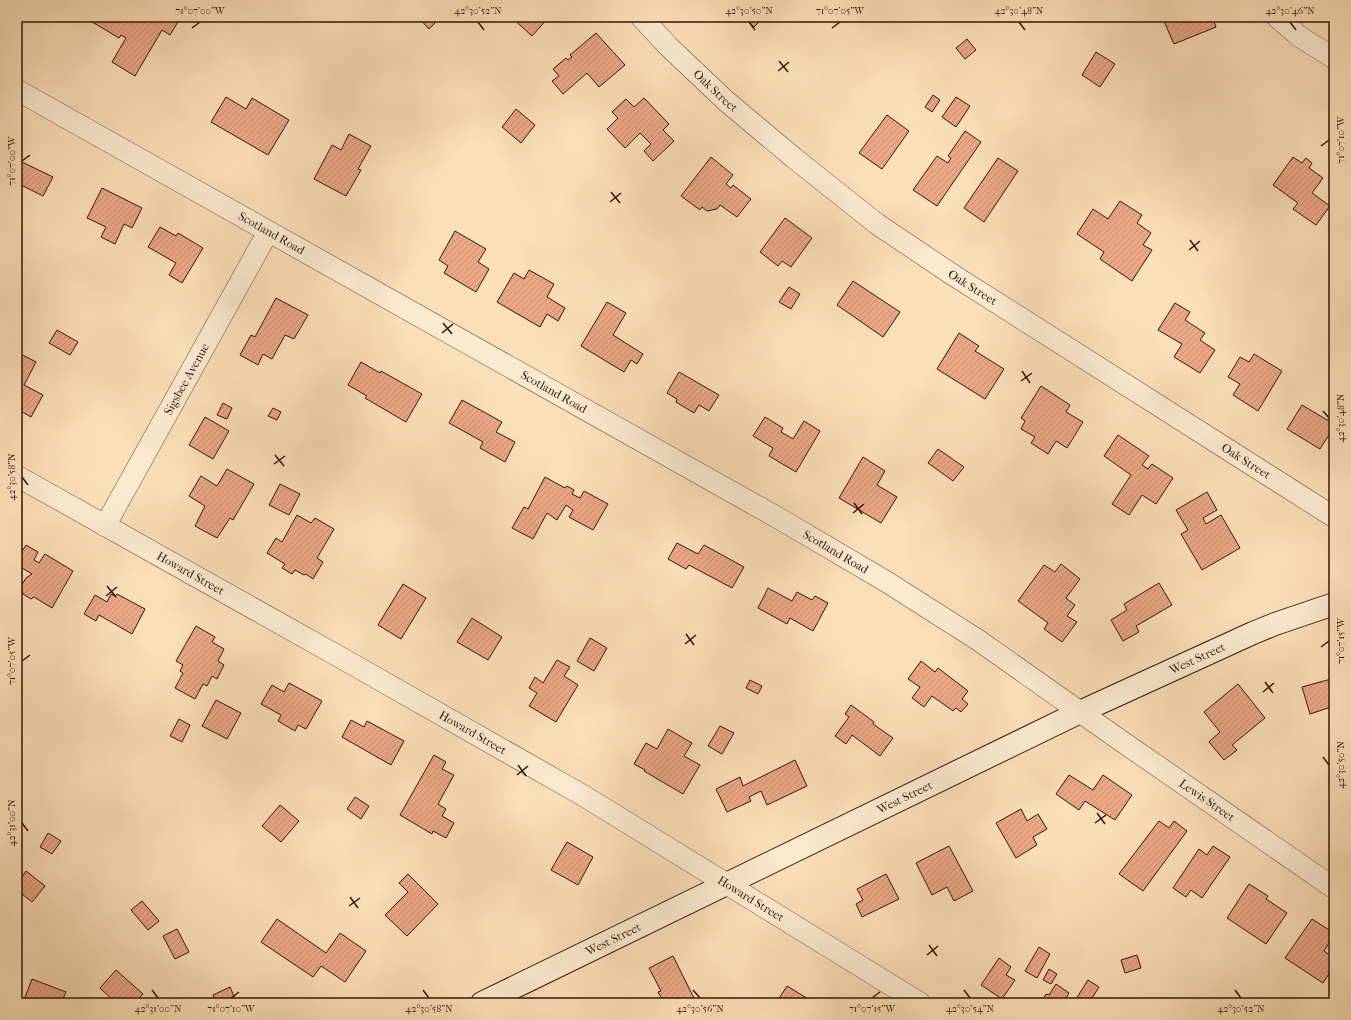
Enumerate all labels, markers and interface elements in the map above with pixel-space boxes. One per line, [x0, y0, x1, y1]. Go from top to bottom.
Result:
text: 71°07'00"W [175, 5, 226, 17]
text: 42°30'52"N [454, 5, 502, 17]
text: 42°30'50"N [725, 5, 773, 17]
text: 71°07'05"W [816, 5, 865, 17]
text: 42°30'48"N [995, 5, 1044, 17]
text: 42°30'46"N [1265, 5, 1315, 17]
street label: Oak Street [690, 67, 741, 115]
text: 71°07'10"W [1335, 115, 1347, 164]
text: 71°07'00"W [6, 135, 18, 186]
street label: Scotland Road [236, 209, 307, 257]
street label: Oak Street [945, 267, 1000, 309]
street label: Sigsbee Avenue [161, 341, 212, 417]
street label: Scotland Road [518, 368, 590, 416]
text: 42°30'48"N [1335, 393, 1347, 442]
street label: Oak Street [1219, 440, 1274, 482]
text: 42°30'58"N [6, 453, 18, 501]
street label: Scotland Road [800, 527, 871, 577]
street label: Howard Street [154, 549, 227, 598]
text: 71°07'15"W [1335, 617, 1347, 664]
text: 71°07'05"W [6, 636, 18, 685]
street label: West Street [1166, 639, 1228, 678]
street label: Howard Street [436, 708, 510, 758]
text: 42°30'50"N [1335, 741, 1347, 789]
street label: Lewis Street [1177, 776, 1238, 825]
street label: West Street [874, 778, 935, 817]
text: 42°31'00"N [6, 799, 18, 847]
street label: Howard Street [715, 873, 787, 925]
street label: West Street [582, 919, 644, 959]
text: 42°31'00"N [134, 1003, 182, 1015]
text: 71°07'10"W [207, 1003, 256, 1015]
text: 42°30'58"N [405, 1003, 453, 1015]
text: 42°30'56"N [676, 1003, 724, 1015]
text: 71°07'15"W [849, 1003, 896, 1015]
text: 42°30'54"N [946, 1003, 994, 1015]
text: 42°30'52"N [1217, 1003, 1265, 1015]

